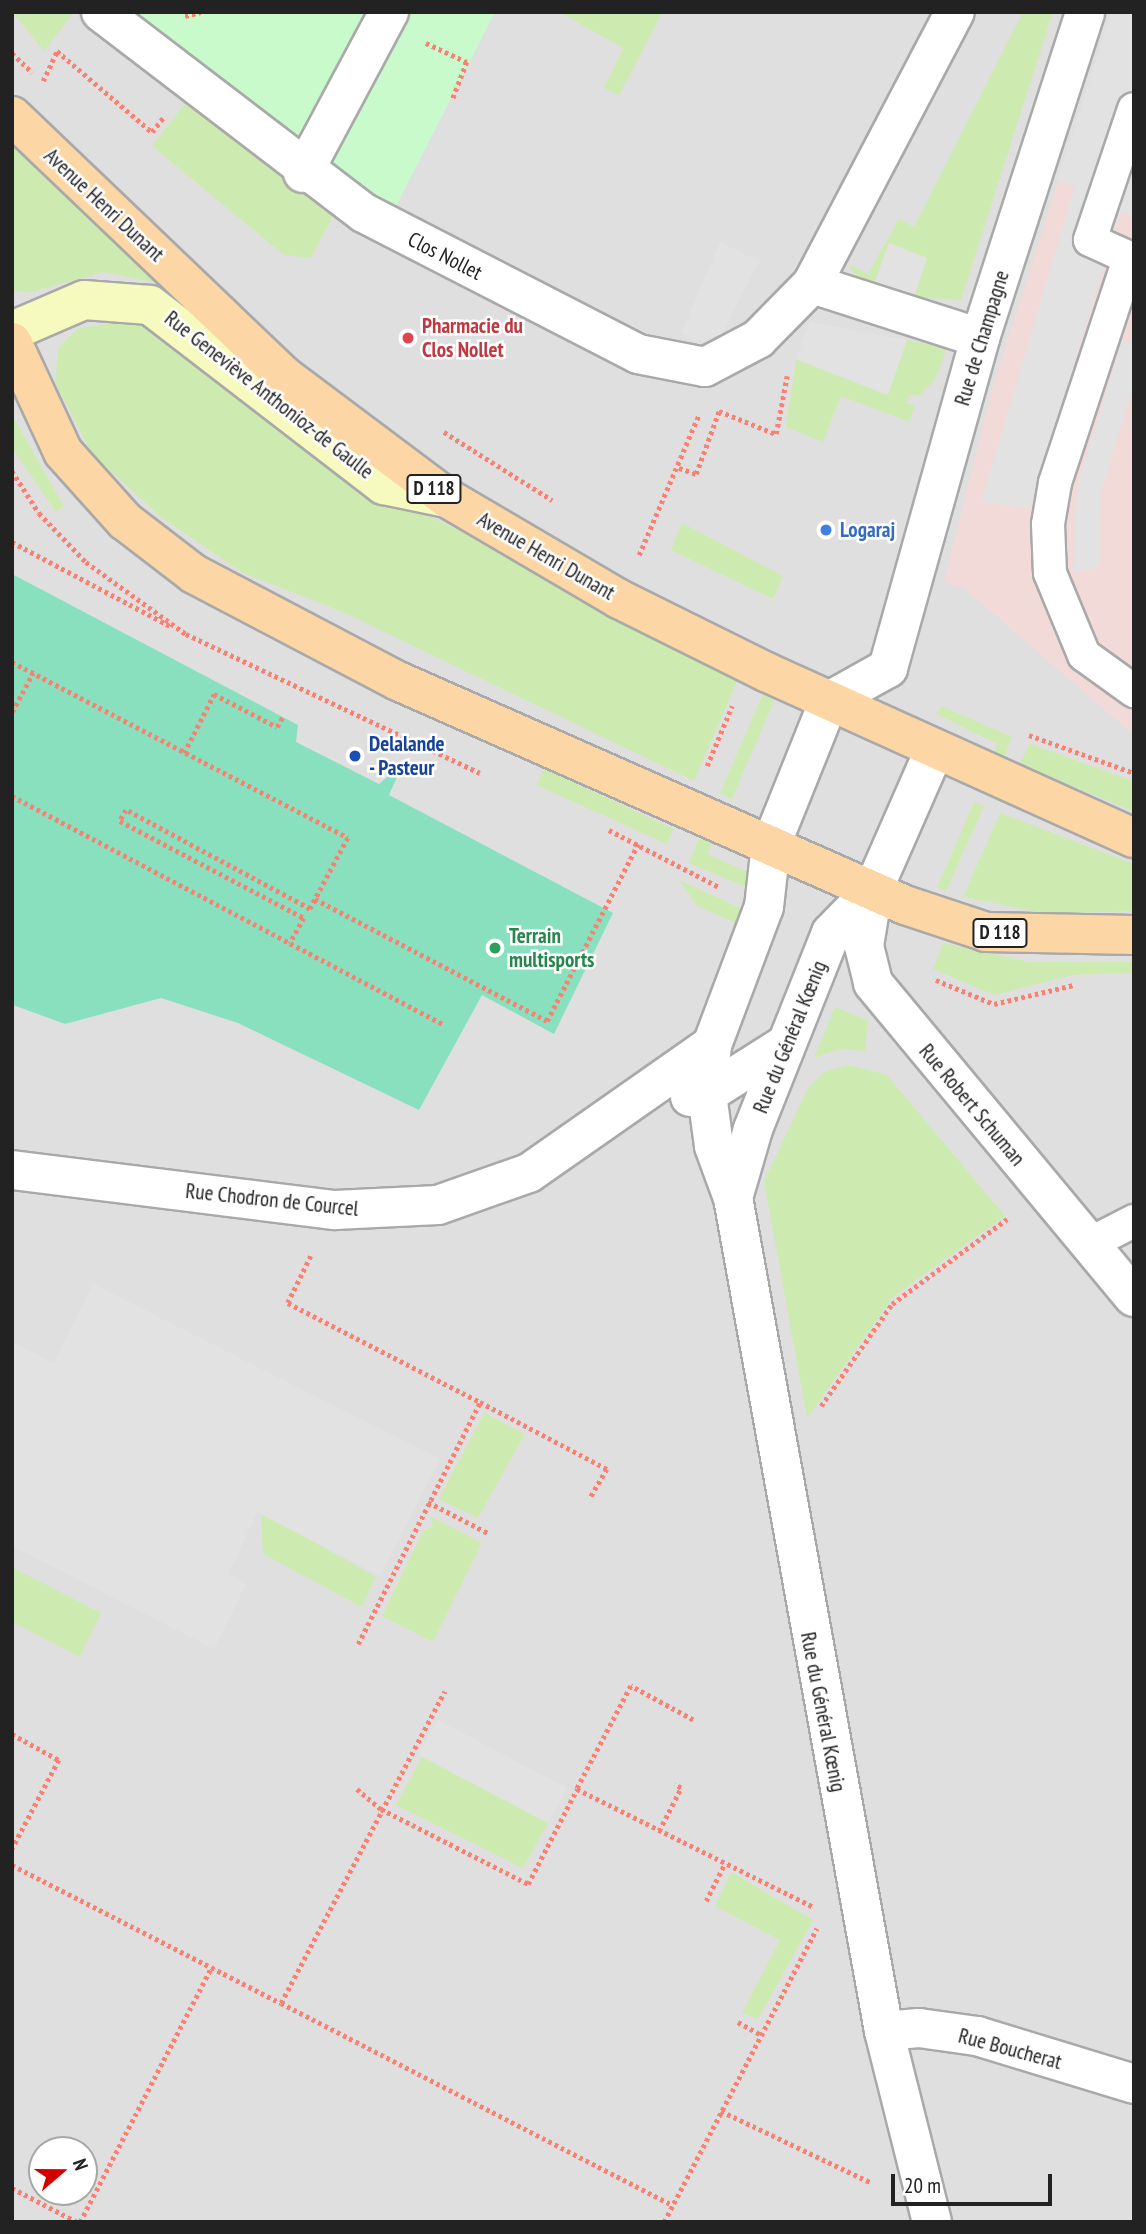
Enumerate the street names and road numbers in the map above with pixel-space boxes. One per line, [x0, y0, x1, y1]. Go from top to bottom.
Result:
street label: Avenue Henri Dunant [39, 143, 169, 267]
street label: Clos Nollet [404, 227, 486, 285]
street label: Rue de Champagne [949, 267, 1015, 409]
street label: Rue Geneviève Anthonioz-de Gaulle [159, 305, 379, 485]
road number: D 118 [406, 474, 462, 504]
street label: Avenue Henri Dunant [473, 507, 619, 605]
road number: D 118 [972, 917, 1028, 948]
street label: Rue du Général Kœnig [748, 957, 832, 1117]
street label: Rue Robert Schuman [914, 1039, 1030, 1171]
street label: Rue Chodron de Courcel [184, 1178, 360, 1222]
street label: Rue du Général Kœnig [795, 1630, 851, 1794]
street label: Rue Boucherat [956, 2023, 1064, 2075]

